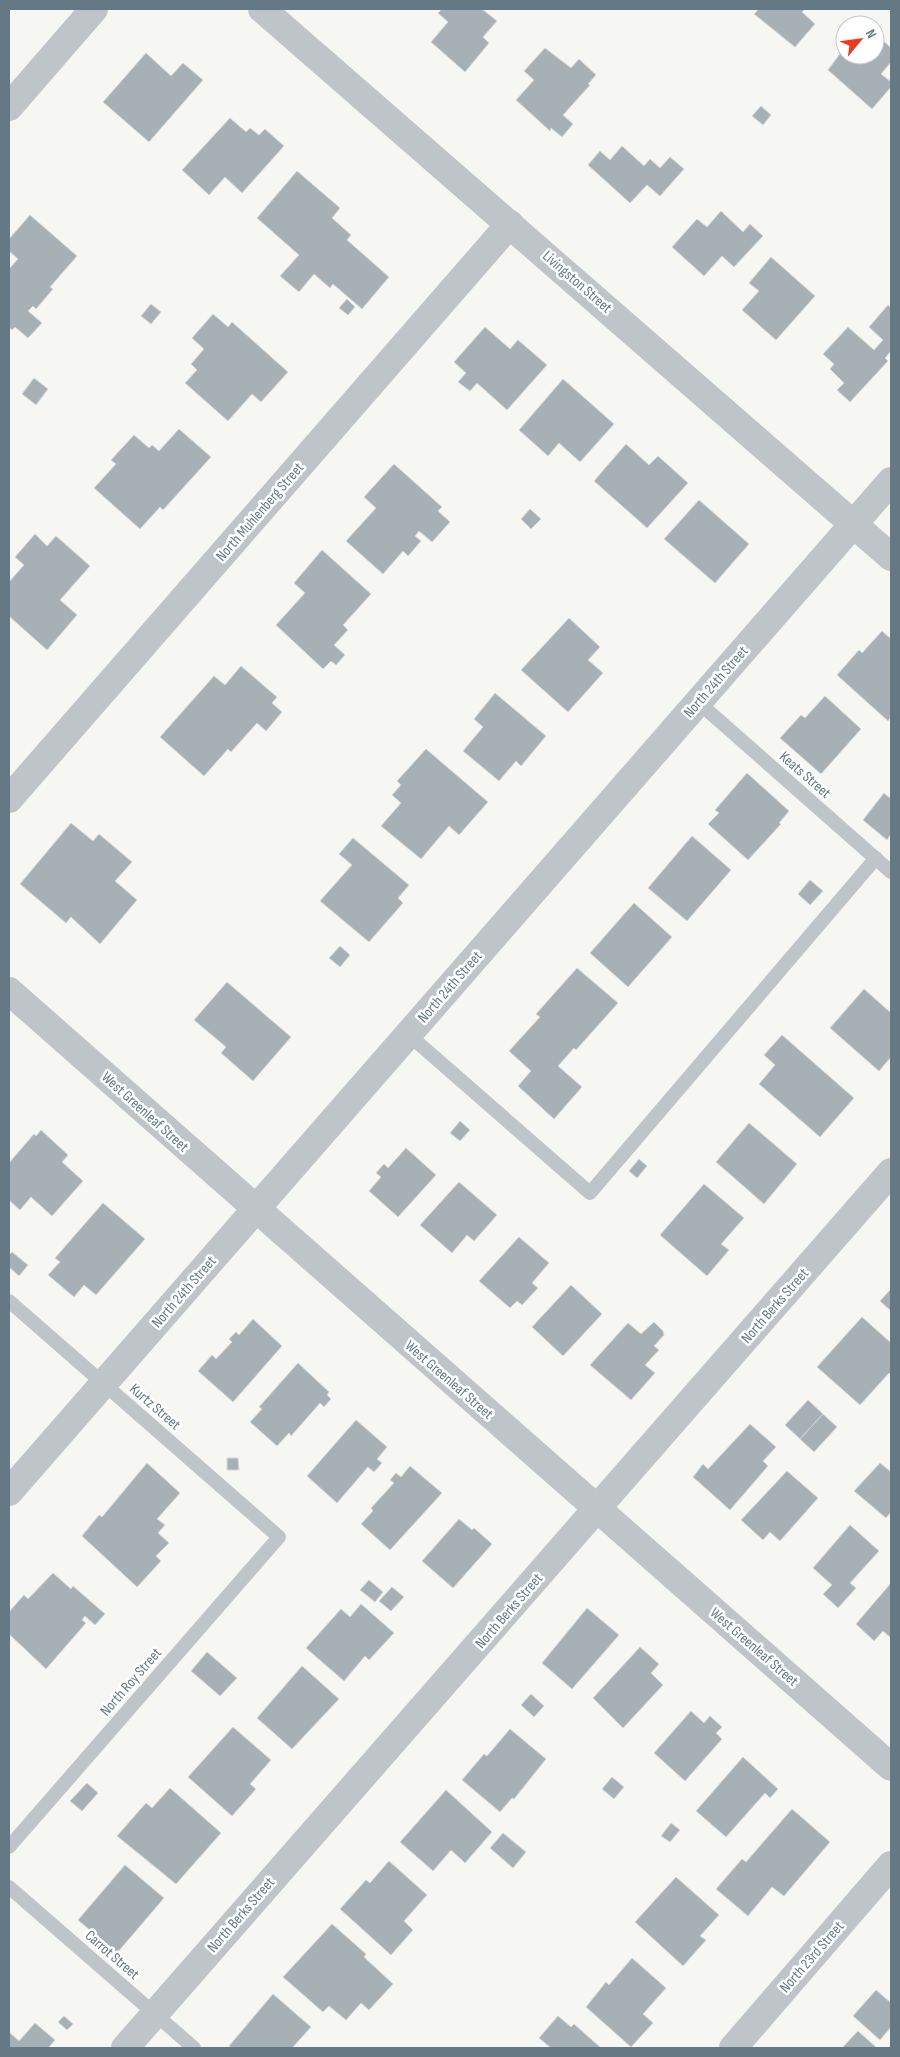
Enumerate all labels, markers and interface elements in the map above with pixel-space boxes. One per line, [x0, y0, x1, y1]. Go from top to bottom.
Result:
north arrow [835, 15, 885, 65]
text: N [862, 27, 880, 41]
street label: Livingston Street [538, 247, 616, 318]
street label: North Muhlenberg Street [212, 458, 308, 565]
street label: North 24th Street [680, 642, 753, 722]
street label: Keats Street [775, 747, 835, 803]
street label: North 24th Street [414, 947, 487, 1027]
street label: West Greenleaf Street [97, 1068, 193, 1156]
street label: North 24th Street [148, 1252, 221, 1332]
street label: North Berks Street [737, 1264, 813, 1348]
street label: West Greenleaf Street [401, 1336, 497, 1424]
street label: Kurtz Street [126, 1380, 185, 1435]
street label: North Berks Street [471, 1569, 547, 1653]
street label: West Greenleaf Street [706, 1603, 802, 1691]
street label: North Roy Street [96, 1644, 166, 1720]
street label: North Berks Street [203, 1873, 279, 1957]
street label: North 23rd Street [776, 1917, 849, 1997]
street label: Carrot Street [81, 1926, 143, 1984]

